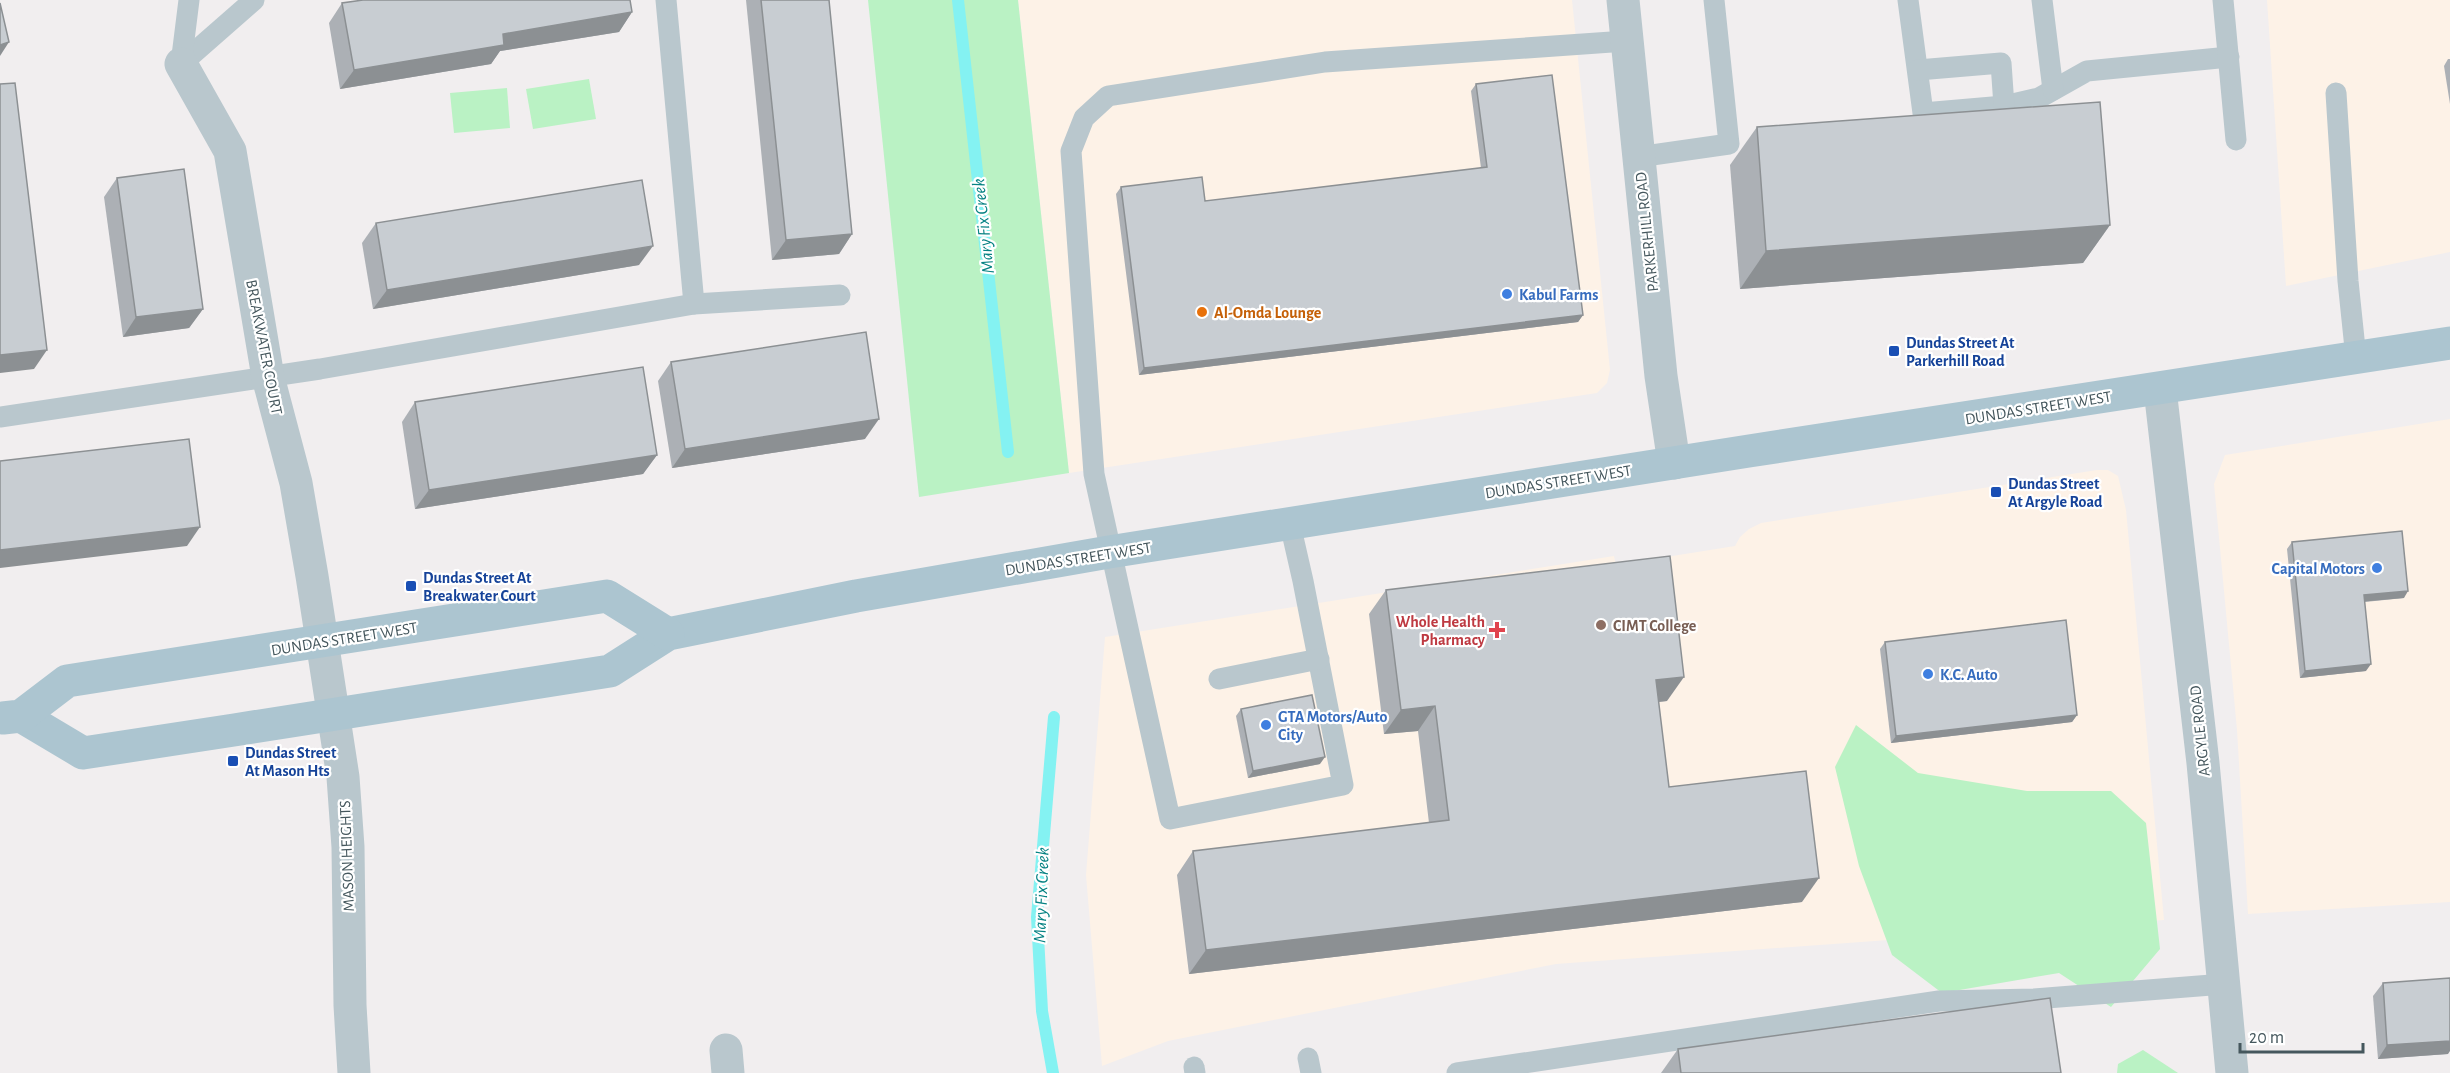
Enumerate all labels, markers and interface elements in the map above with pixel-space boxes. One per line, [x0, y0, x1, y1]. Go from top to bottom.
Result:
street label: PARKERHILL ROAD [1633, 171, 1661, 293]
water label: Mary Fix Creek [970, 177, 998, 274]
street label: BREAKWATER COURT [243, 278, 285, 416]
marker: Kabul Farms [1500, 287, 1514, 301]
place label: Kabul Farms [1519, 287, 1598, 303]
marker: Al-Omda Lounge [1195, 305, 1209, 319]
place label: Al-Omda Lounge [1214, 305, 1322, 321]
place label: Dundas Street At Parkerhill Road [1906, 335, 2015, 369]
marker: Dundas Street At Parkerhill Road [1887, 344, 1901, 358]
street label: DUNDAS STREET WEST [1964, 388, 2113, 427]
street label: DUNDAS STREET WEST [1484, 462, 1633, 501]
place label: Dundas Street At Argyle Road [2008, 476, 2103, 511]
marker: Dundas Street At Argyle Road [1989, 485, 2003, 499]
street label: DUNDAS STREET WEST [1004, 539, 1153, 578]
place label: Capital Motors [2272, 561, 2365, 577]
marker: Capital Motors [2370, 561, 2384, 575]
place label: Dundas Street At Breakwater Court [423, 570, 536, 604]
marker: Dundas Street At Breakwater Court [404, 579, 418, 593]
place label: Whole Health Pharmacy [1396, 614, 1486, 649]
marker: CIMT College [1594, 618, 1608, 632]
place label: CIMT College [1613, 618, 1697, 634]
street label: DUNDAS STREET WEST [270, 619, 419, 658]
marker: Whole Health Pharmacy [1490, 623, 1504, 637]
marker: K.C. Auto [1921, 667, 1935, 681]
place label: K.C. Auto [1940, 667, 1998, 683]
street label: ARGYLE ROAD [2187, 685, 2213, 777]
place label: GTA Motors/Auto City [1278, 709, 1388, 744]
marker: GTA Motors/Auto City [1259, 718, 1273, 732]
place label: Dundas Street At Mason Hts [245, 745, 337, 779]
marker: Dundas Street At Mason Hts [226, 754, 240, 768]
street label: MASON HEIGHTS [337, 800, 357, 912]
water label: Mary Fix Creek [1031, 847, 1053, 943]
scale bar [2240, 1016, 2363, 1054]
text: 20 m [2249, 1029, 2284, 1047]

